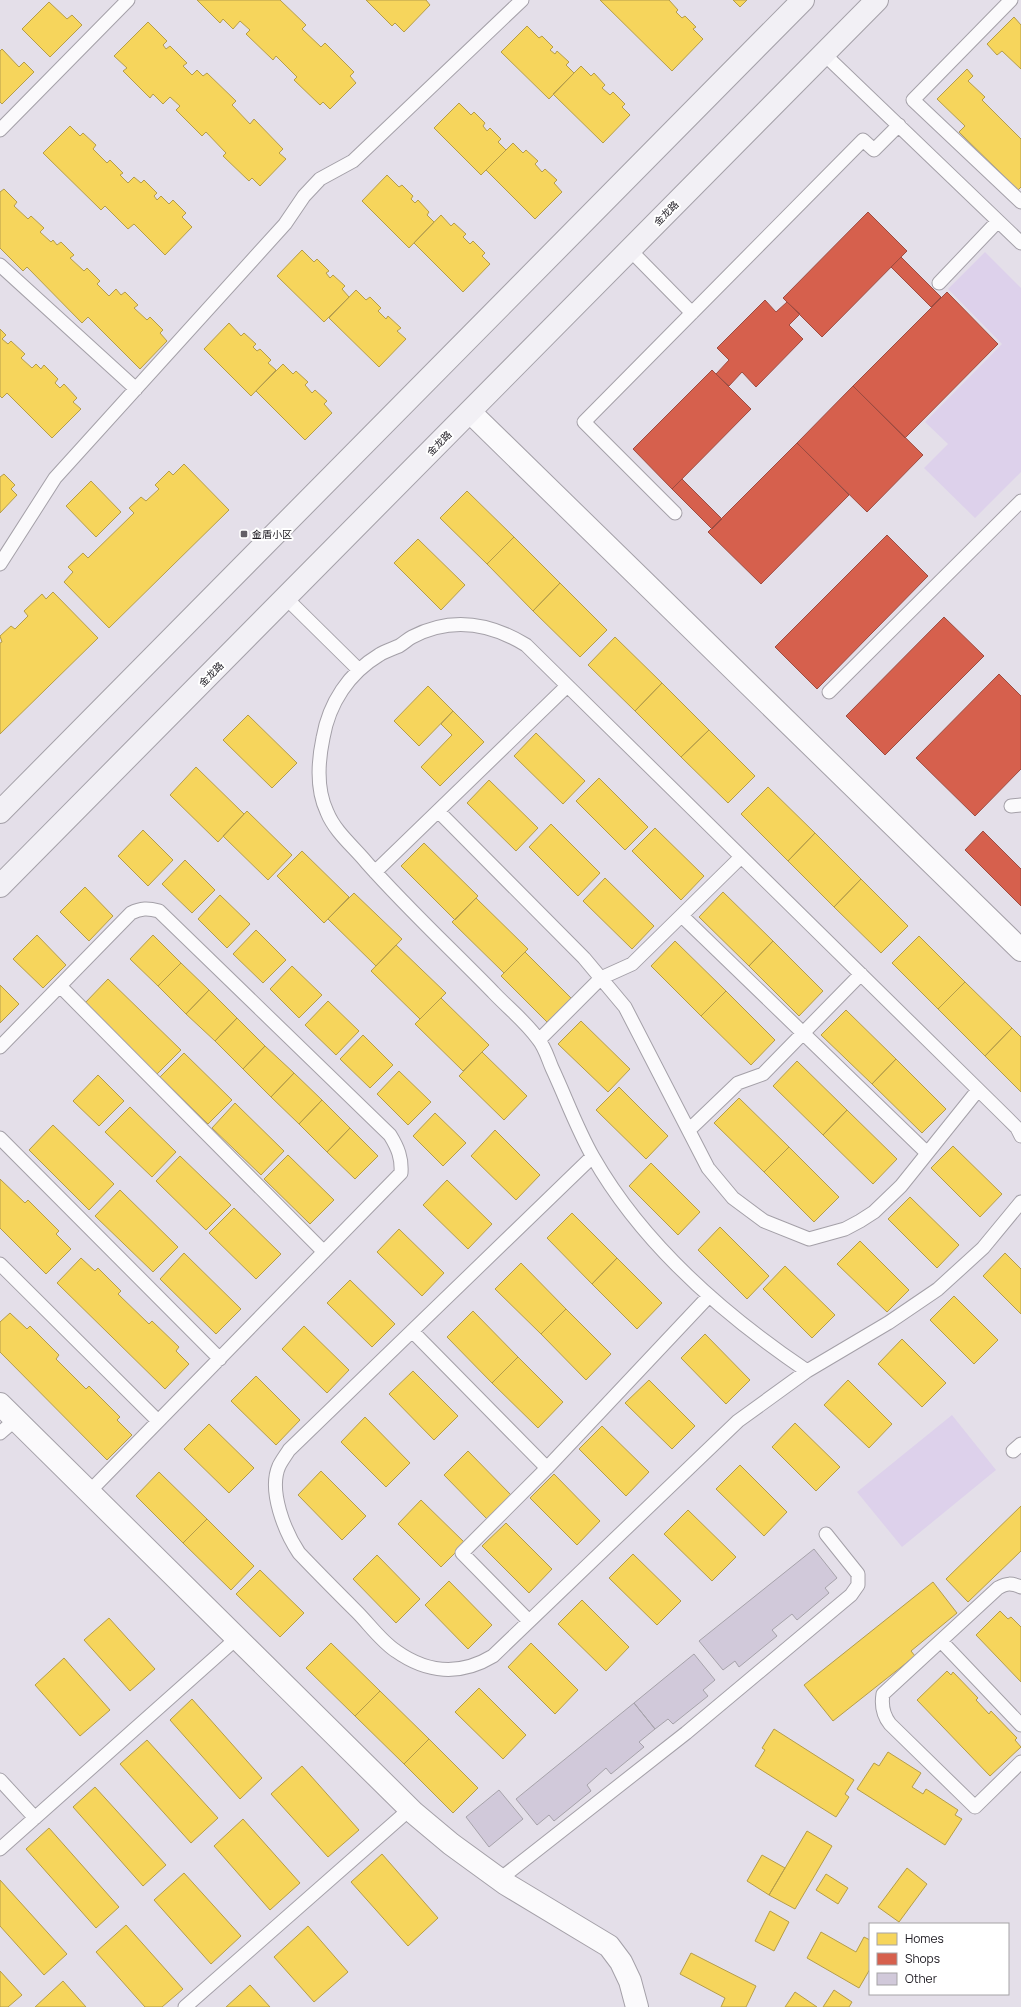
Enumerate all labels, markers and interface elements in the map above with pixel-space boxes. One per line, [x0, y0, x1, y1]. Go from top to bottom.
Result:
street label: 金龙路 [650, 197, 682, 229]
street label: 金龙路 [423, 427, 455, 459]
place label: 金盾小区 [252, 527, 292, 541]
marker: 金盾小区 [239, 529, 249, 539]
street label: 金龙路 [195, 658, 227, 690]
legend [869, 1923, 1009, 1995]
text: Homes [905, 1930, 944, 1947]
text: Shops [905, 1950, 940, 1967]
text: Other [905, 1970, 938, 1987]

